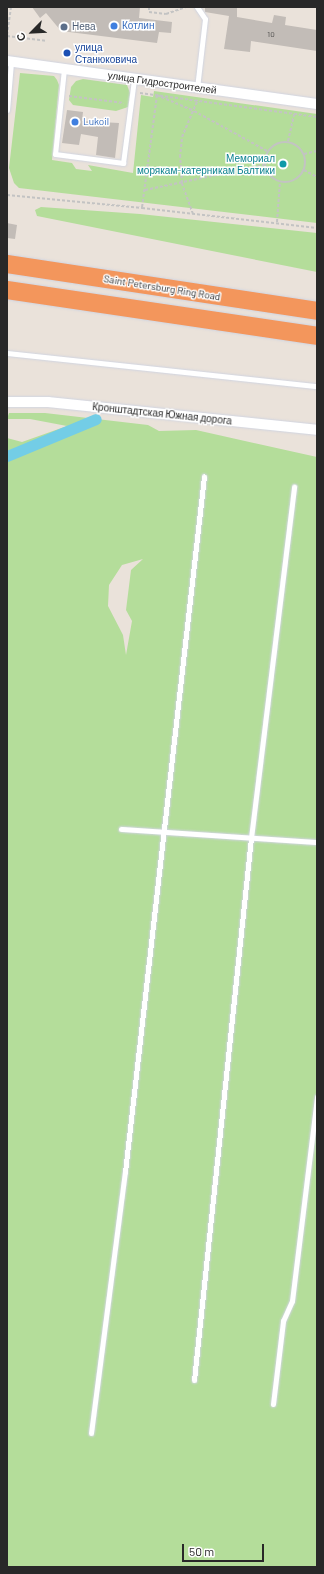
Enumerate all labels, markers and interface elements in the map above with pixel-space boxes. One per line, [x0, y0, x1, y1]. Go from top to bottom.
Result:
north arrow [12, 12, 52, 52]
place label: Котлин [122, 20, 154, 32]
place label: Нева [72, 21, 96, 33]
marker: Котлин [109, 21, 119, 31]
marker: Нева [59, 22, 69, 32]
house number: 10 [267, 30, 275, 40]
text: С [13, 31, 28, 43]
place label: улица Станюковича [75, 41, 137, 64]
marker: улица Станюковича [62, 48, 72, 58]
street label: улица Гидростроителей [107, 69, 217, 97]
place label: Lukoil [83, 116, 109, 128]
marker: Lukoil [70, 117, 80, 127]
place label: Мемориал морякам-катерникам Балтики [137, 152, 275, 176]
marker: Мемориал морякам-катерникам Балтики [278, 159, 288, 169]
street label: Saint Petersburg Ring Road [103, 273, 221, 303]
street label: Кронштадтская Южная дорога [92, 401, 232, 427]
scale bar [184, 1536, 266, 1562]
text: 50 m [189, 1544, 214, 1558]

